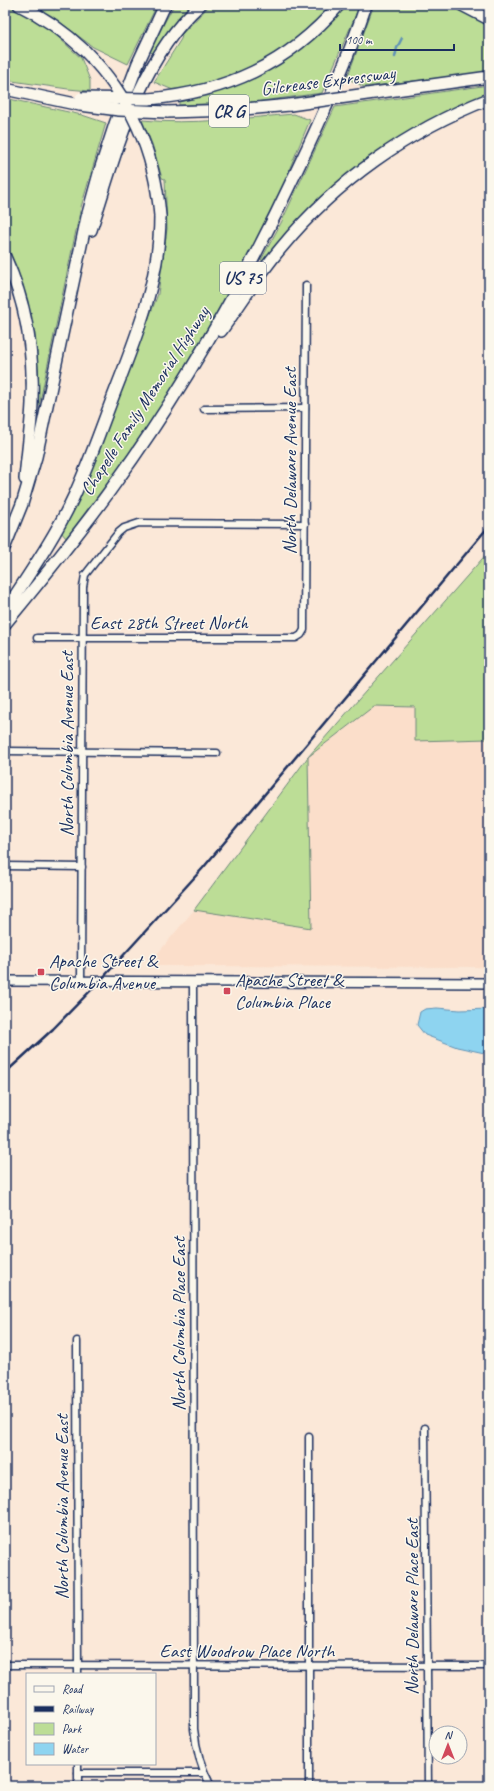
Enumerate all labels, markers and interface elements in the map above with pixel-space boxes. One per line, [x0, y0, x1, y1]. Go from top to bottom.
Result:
scale bar [340, 26, 454, 52]
text: 100 m [346, 32, 373, 48]
street label: Gilcrease Expressway [260, 61, 398, 101]
road number: CR G [209, 95, 249, 127]
road number: US 75 [220, 262, 266, 294]
street label: Chapelle Family Memorial Highway [75, 301, 216, 500]
street label: North Delaware Avenue East [278, 366, 302, 555]
street label: East 28th Street North [90, 611, 249, 635]
street label: North Columbia Avenue East [55, 650, 79, 837]
place label: Apache Street & Columbia Avenue [49, 949, 159, 995]
marker: Apache Street & Columbia Avenue [36, 967, 46, 977]
place label: Apache Street & Columbia Place [235, 968, 345, 1014]
marker: Apache Street & Columbia Place [222, 986, 232, 996]
street label: North Columbia Place East [167, 1235, 191, 1411]
street label: North Columbia Avenue East [50, 1413, 74, 1600]
street label: North Delaware Place East [400, 1517, 424, 1695]
street label: East Woodrow Place North [160, 1639, 336, 1663]
legend [26, 1673, 156, 1765]
text: Road [62, 1681, 84, 1697]
text: Railway [62, 1701, 94, 1717]
text: Park [62, 1721, 83, 1737]
north arrow [428, 1725, 468, 1765]
text: N [445, 1728, 454, 1742]
text: Water [62, 1741, 90, 1757]

